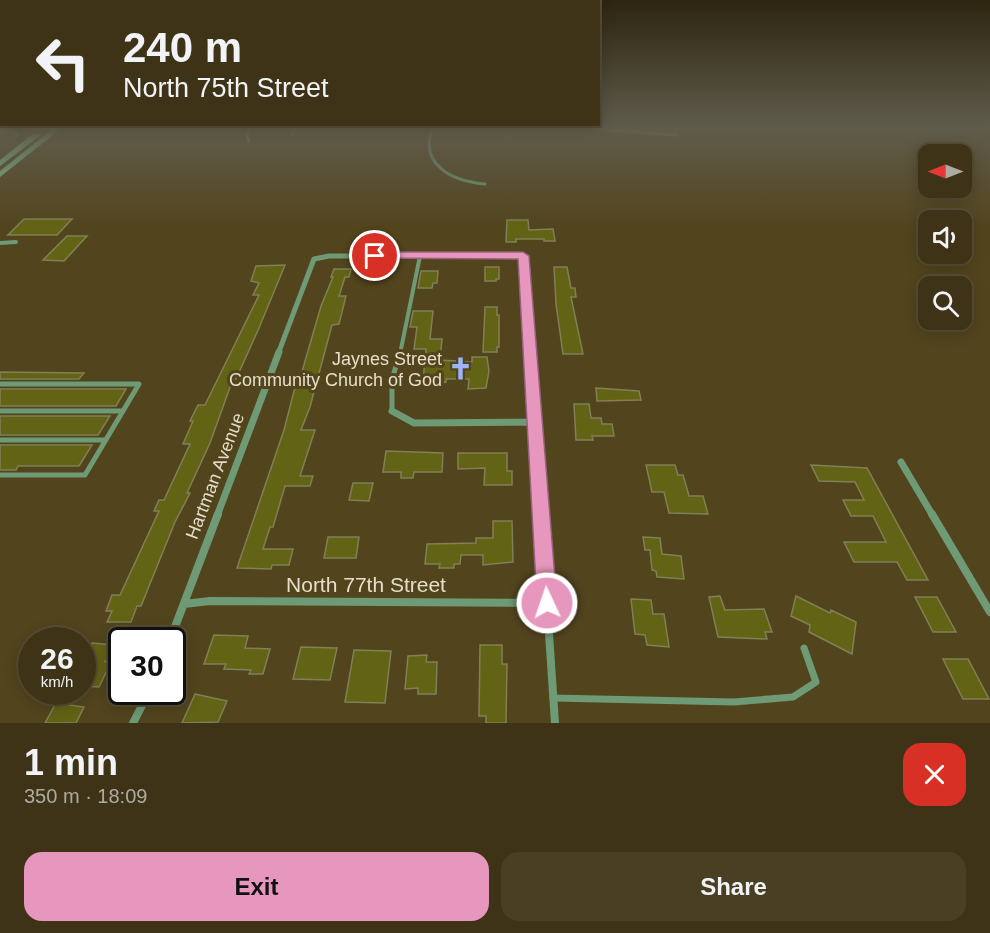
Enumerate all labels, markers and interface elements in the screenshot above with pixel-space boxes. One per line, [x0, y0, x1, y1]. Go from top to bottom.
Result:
icon: left [24, 24, 102, 102]
text: 240 m [123, 24, 242, 71]
text: North 75th Street [123, 73, 329, 103]
north arrow [918, 144, 972, 198]
map controls [918, 144, 972, 330]
button: sound [918, 210, 972, 264]
pin [349, 230, 400, 281]
icon: arrive [358, 239, 391, 272]
button: search [918, 276, 972, 330]
place label: Jaynes Street Community Church of God [229, 349, 442, 390]
church icon: Jaynes Street Community Church of God [447, 356, 473, 382]
street label: Hartman Avenue [182, 410, 248, 542]
position arrow [515, 571, 579, 635]
street label: North 77th Street [286, 573, 446, 596]
speed limit sign: 30 [108, 627, 186, 705]
text: 26 [40, 642, 74, 675]
text: km/h [41, 673, 73, 690]
text: 1 min [24, 742, 118, 783]
button: close [903, 743, 966, 806]
text: 350 m · 18:09 [24, 785, 147, 807]
button: Exit [24, 852, 489, 921]
button: Share [501, 852, 966, 921]

